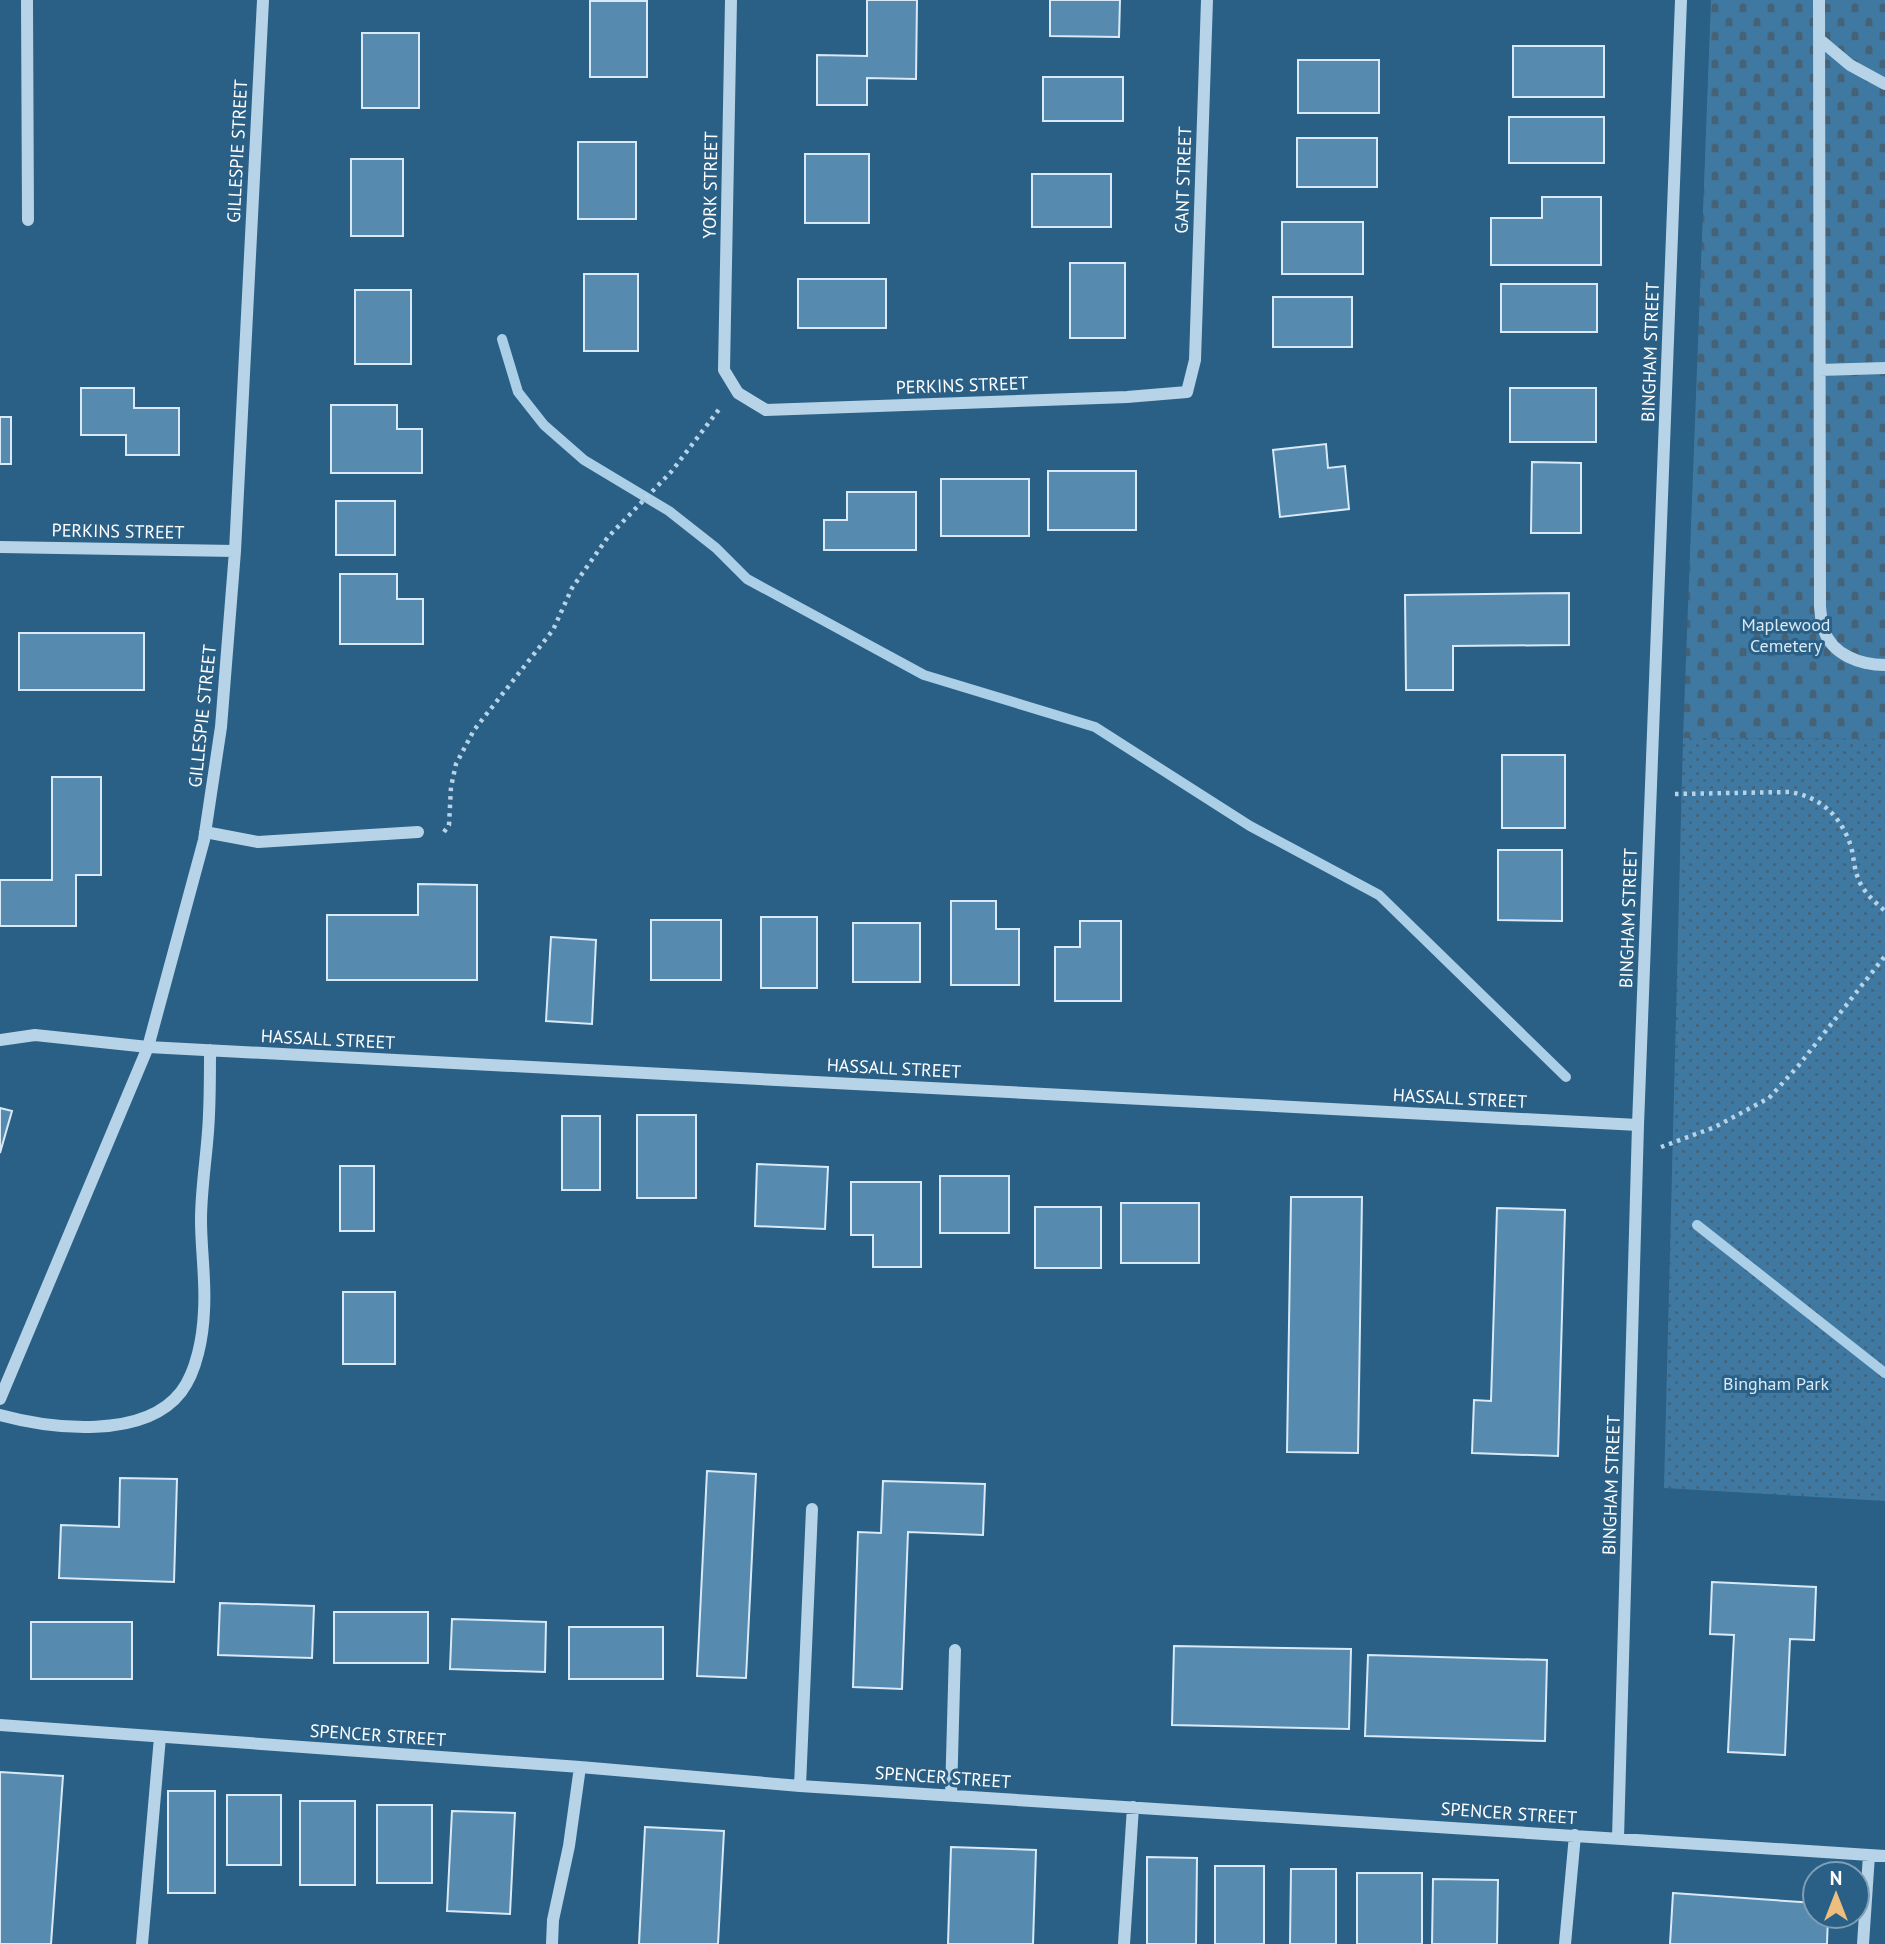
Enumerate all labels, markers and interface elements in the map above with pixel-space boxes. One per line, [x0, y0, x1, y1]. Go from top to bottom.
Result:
street label: GILLESPIE STREET [222, 79, 252, 223]
street label: GANT STREET [1170, 126, 1196, 234]
street label: YORK STREET [698, 131, 722, 239]
street label: BINGHAM STREET [1636, 282, 1664, 422]
street label: PERKINS STREET [895, 371, 1029, 399]
street label: PERKINS STREET [51, 518, 185, 544]
park label: Maplewood Cemetery [1741, 613, 1831, 657]
street label: GILLESPIE STREET [183, 643, 221, 788]
street label: BINGHAM STREET [1614, 848, 1642, 988]
street label: HASSALL STREET [260, 1024, 396, 1054]
street label: HASSALL STREET [826, 1053, 962, 1083]
street label: HASSALL STREET [1392, 1083, 1528, 1113]
park label: Bingham Park [1723, 1372, 1829, 1395]
street label: BINGHAM STREET [1597, 1415, 1625, 1555]
street label: SPENCER STREET [309, 1719, 447, 1751]
street label: SPENCER STREET [874, 1761, 1012, 1793]
street label: SPENCER STREET [1440, 1797, 1578, 1829]
north arrow [1801, 1860, 1871, 1930]
text: N [1830, 1866, 1842, 1890]

